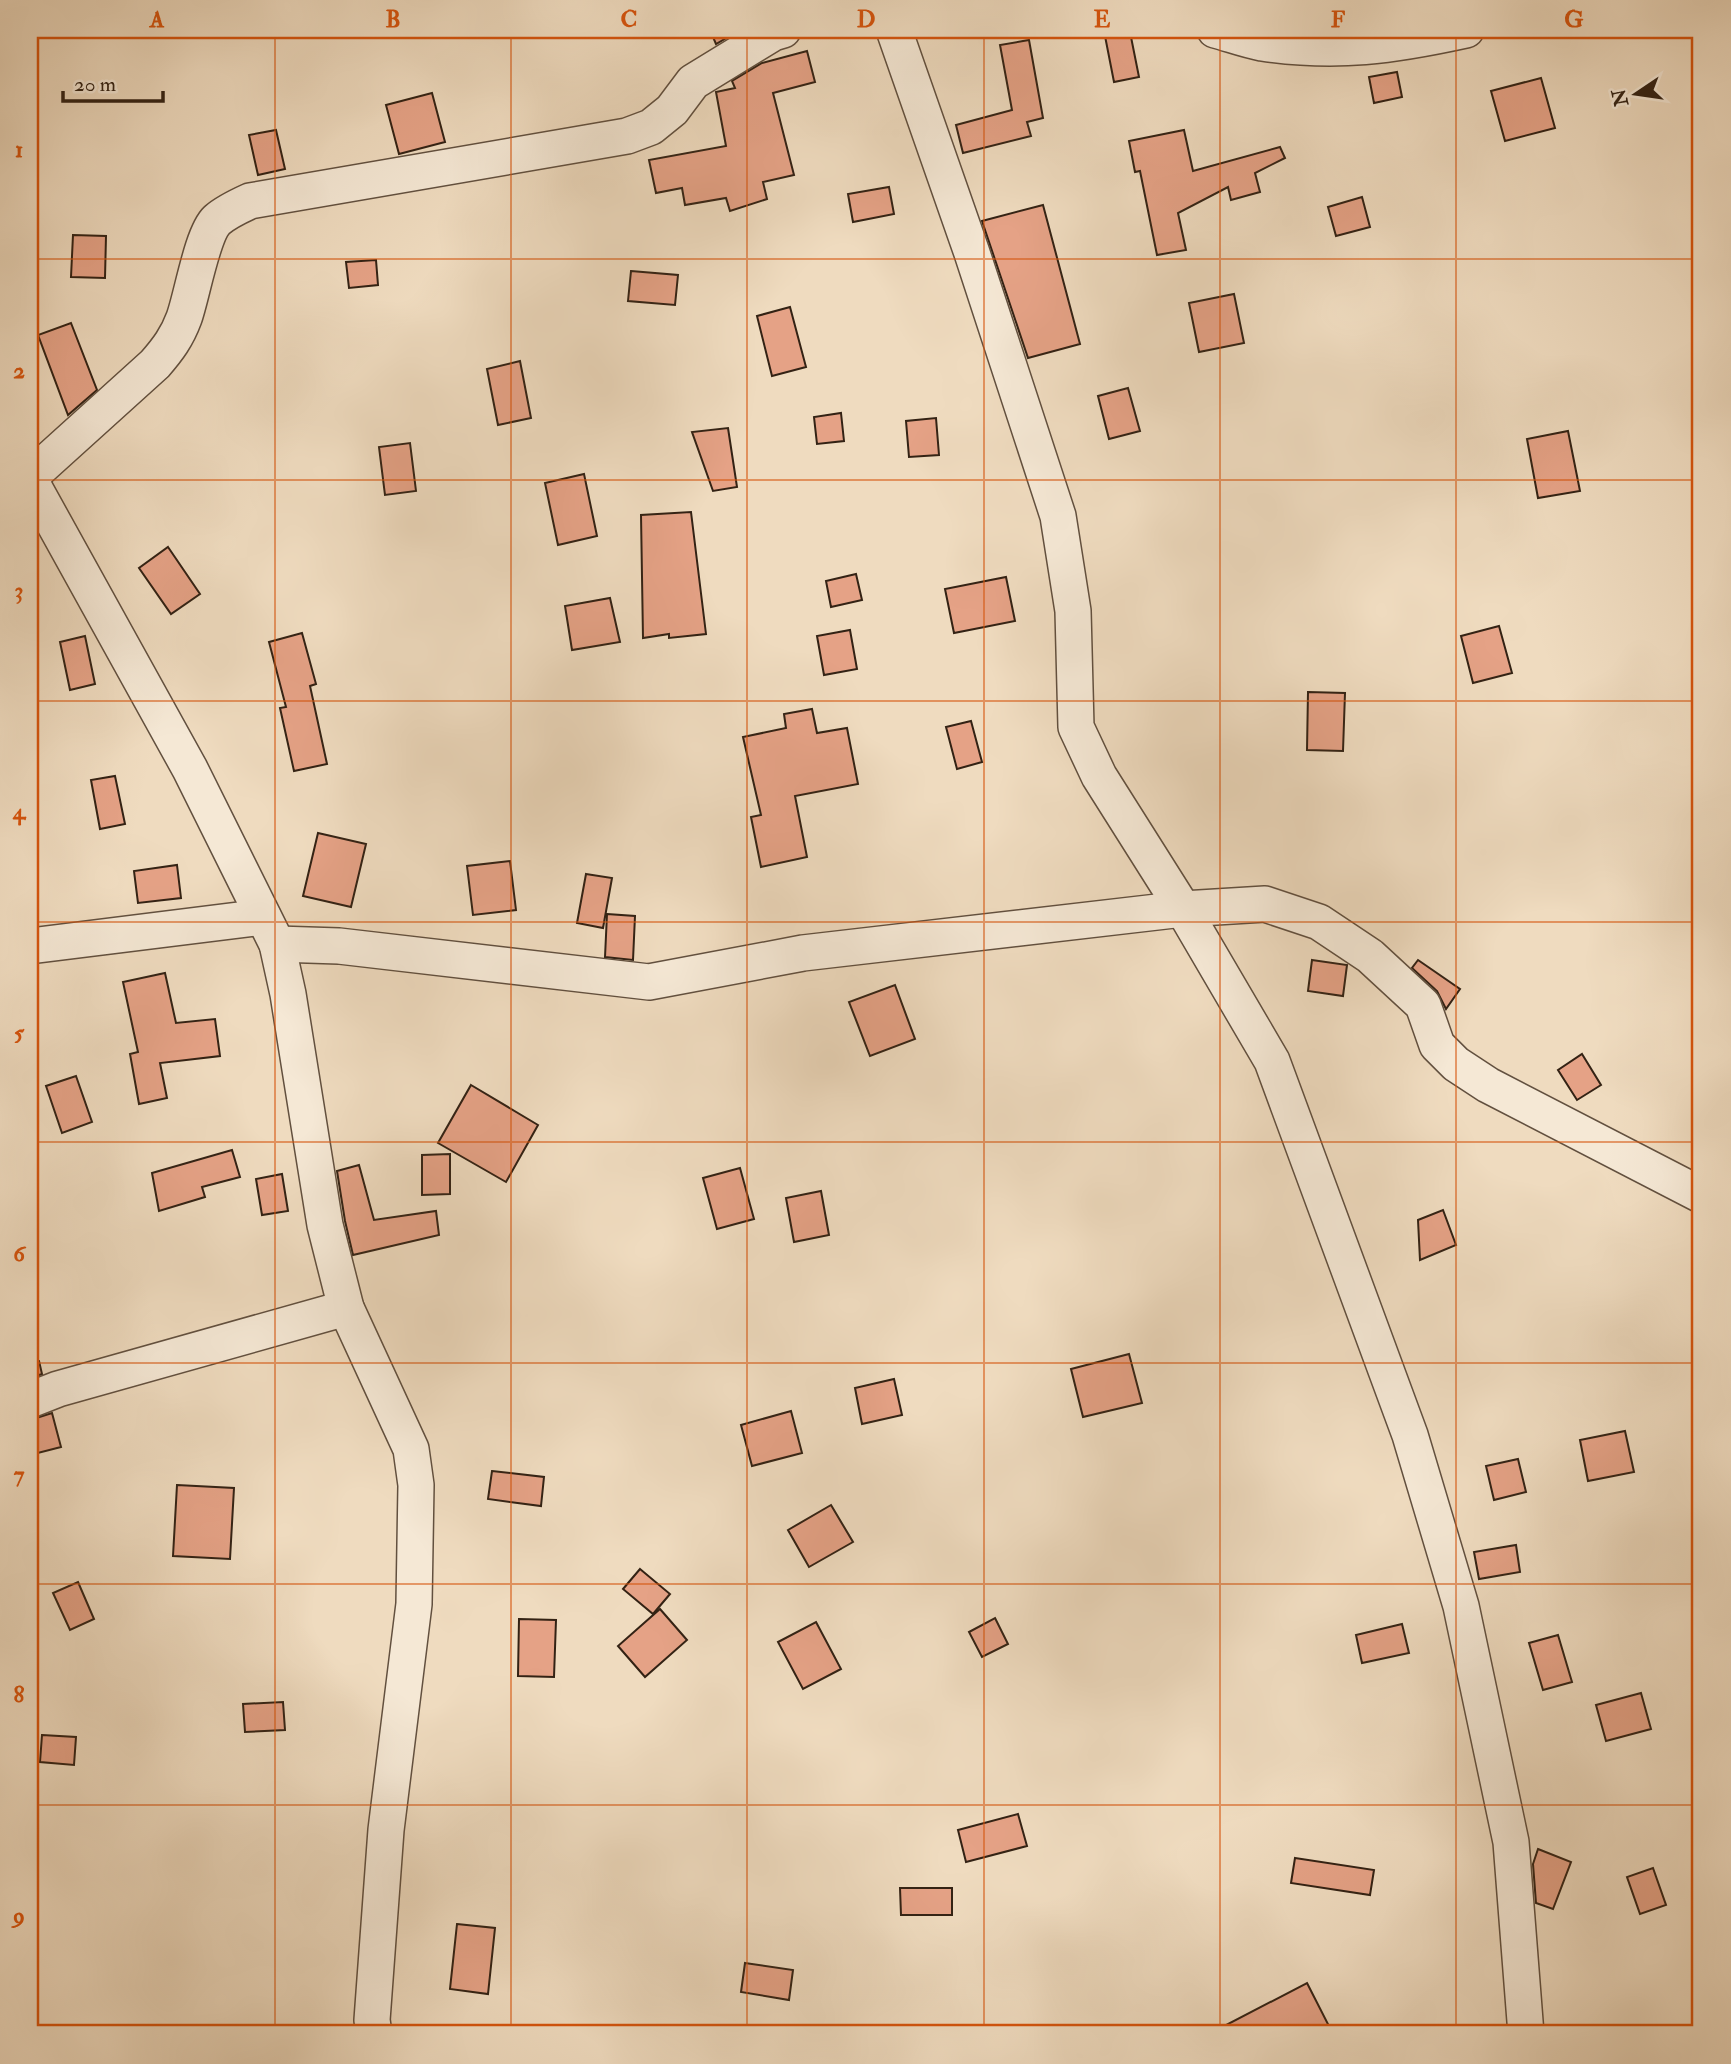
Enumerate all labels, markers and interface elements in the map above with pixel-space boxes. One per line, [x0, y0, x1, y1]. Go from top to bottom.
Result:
text: A [149, 5, 165, 34]
text: B [385, 5, 401, 34]
text: C [621, 5, 637, 34]
text: D [857, 5, 875, 34]
text: E [1094, 5, 1111, 34]
text: F [1331, 5, 1346, 34]
text: G [1564, 5, 1584, 34]
scale bar [63, 60, 163, 104]
north arrow [1602, 60, 1672, 130]
text: 20 m [74, 71, 116, 98]
text: N [1607, 86, 1634, 110]
text: 1 [15, 135, 23, 164]
text: 2 [13, 356, 25, 385]
text: 3 [15, 576, 23, 605]
text: 4 [12, 797, 27, 826]
text: 5 [14, 1018, 25, 1047]
text: 6 [13, 1239, 27, 1268]
text: 7 [14, 1460, 25, 1489]
text: 8 [14, 1680, 25, 1709]
text: 9 [11, 1901, 25, 1930]

